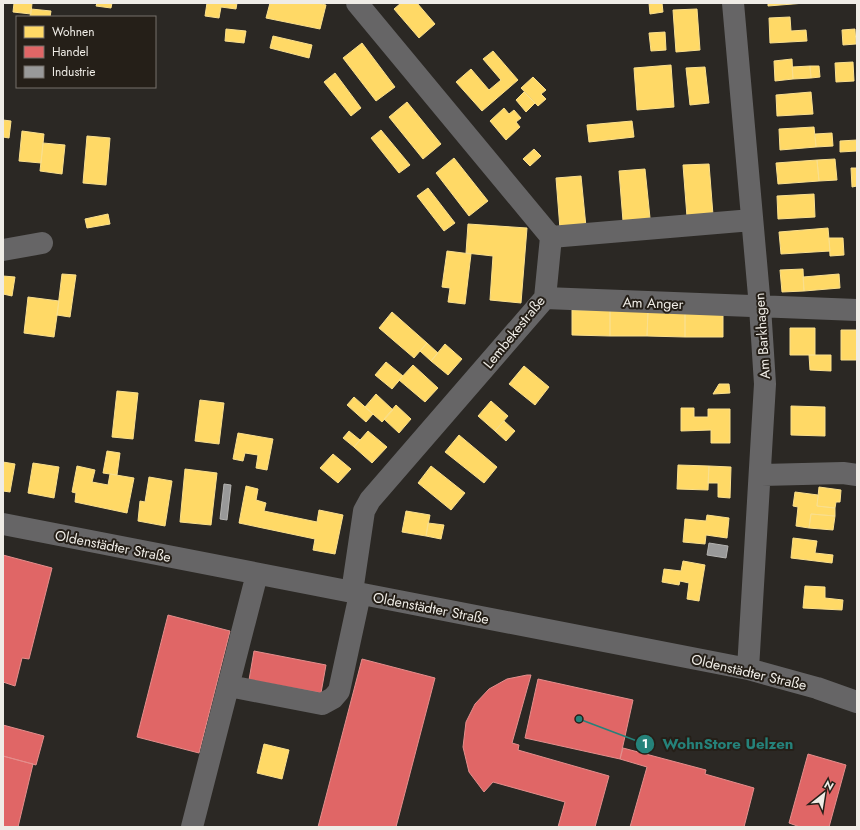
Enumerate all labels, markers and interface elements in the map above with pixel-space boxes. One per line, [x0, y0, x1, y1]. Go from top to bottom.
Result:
legend [16, 16, 156, 88]
text: Wohnen [52, 23, 95, 41]
text: Handel [52, 43, 88, 61]
text: Industrie [52, 63, 96, 81]
street label: Lembekestraße [478, 291, 550, 373]
street label: Am Anger [622, 292, 684, 314]
street label: Am Barkhagen [749, 292, 775, 380]
street label: Oldenstädter Straße [53, 525, 173, 567]
street label: Oldenstädter Straße [371, 587, 491, 629]
street label: Oldenstädter Straße [689, 649, 809, 695]
callout: WohnStore Uelzen [635, 730, 801, 757]
text: WohnStore Uelzen [663, 733, 793, 755]
text: 1 [642, 735, 648, 753]
north arrow [804, 774, 844, 814]
text: N [821, 776, 837, 794]

